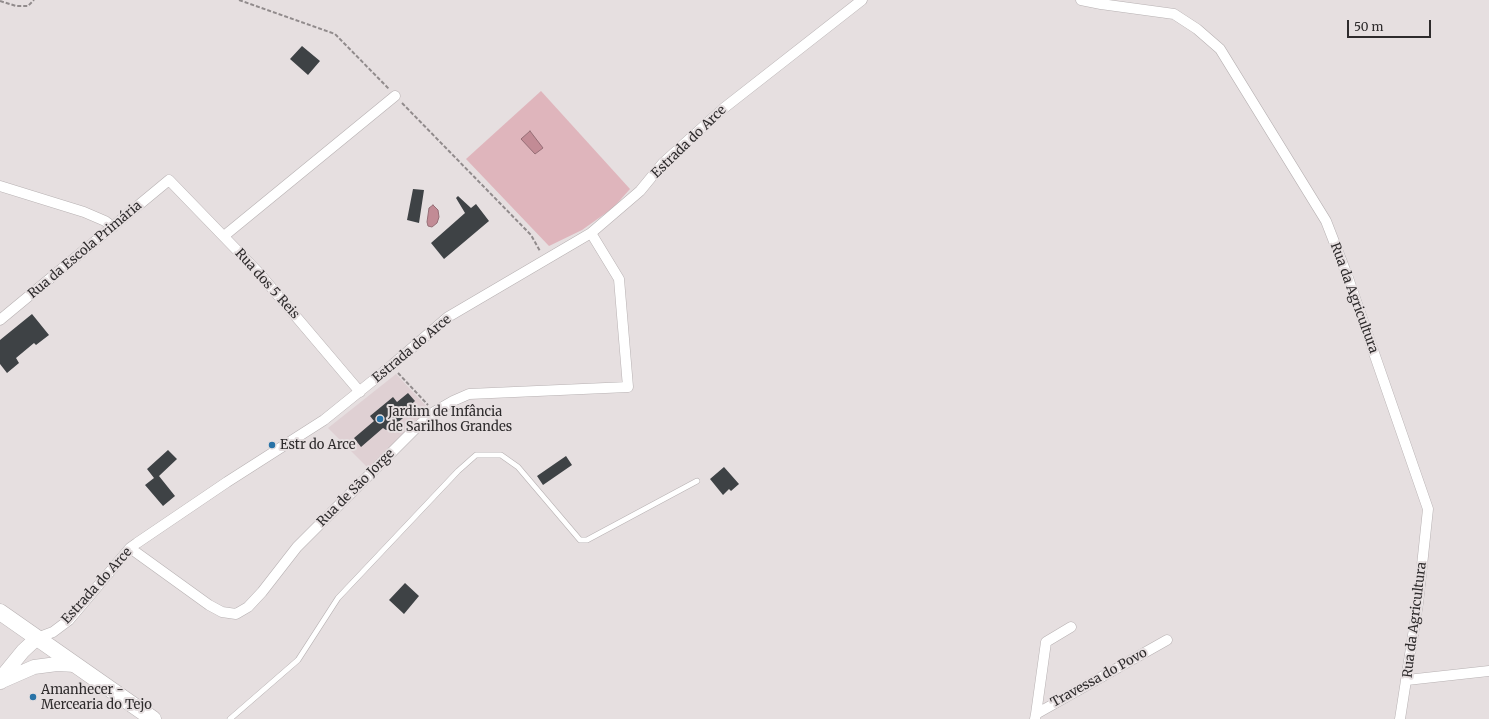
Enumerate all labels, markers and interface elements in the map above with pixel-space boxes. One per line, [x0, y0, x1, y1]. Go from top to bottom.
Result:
scale bar [1349, 12, 1433, 38]
text: 50 m [1354, 19, 1383, 34]
street label: Estrada do Arce [649, 103, 729, 181]
street label: Rua da Escola Primária [25, 198, 145, 302]
street label: Rua da Agricultura [1327, 241, 1381, 355]
street label: Rua dos 5 Reis [231, 246, 303, 322]
street label: Estrada do Arce [370, 312, 454, 386]
place label: Jardim de Infância de Sarilhos Grandes [388, 404, 512, 435]
marker: Jardim de Infância de Sarilhos Grandes [375, 414, 385, 424]
place label: Estr do Arce [280, 437, 355, 453]
marker: Estr do Arce [267, 440, 277, 450]
street label: Rua de São Jorge [314, 446, 398, 530]
street label: Estrada do Arce [59, 545, 135, 627]
street label: Rua da Agricultura [1400, 561, 1430, 679]
street label: Travessa do Povo [1048, 645, 1150, 711]
place label: Amanhecer - Mercearia do Tejo [41, 682, 152, 713]
marker: Amanhecer - Mercearia do Tejo [28, 692, 38, 702]

